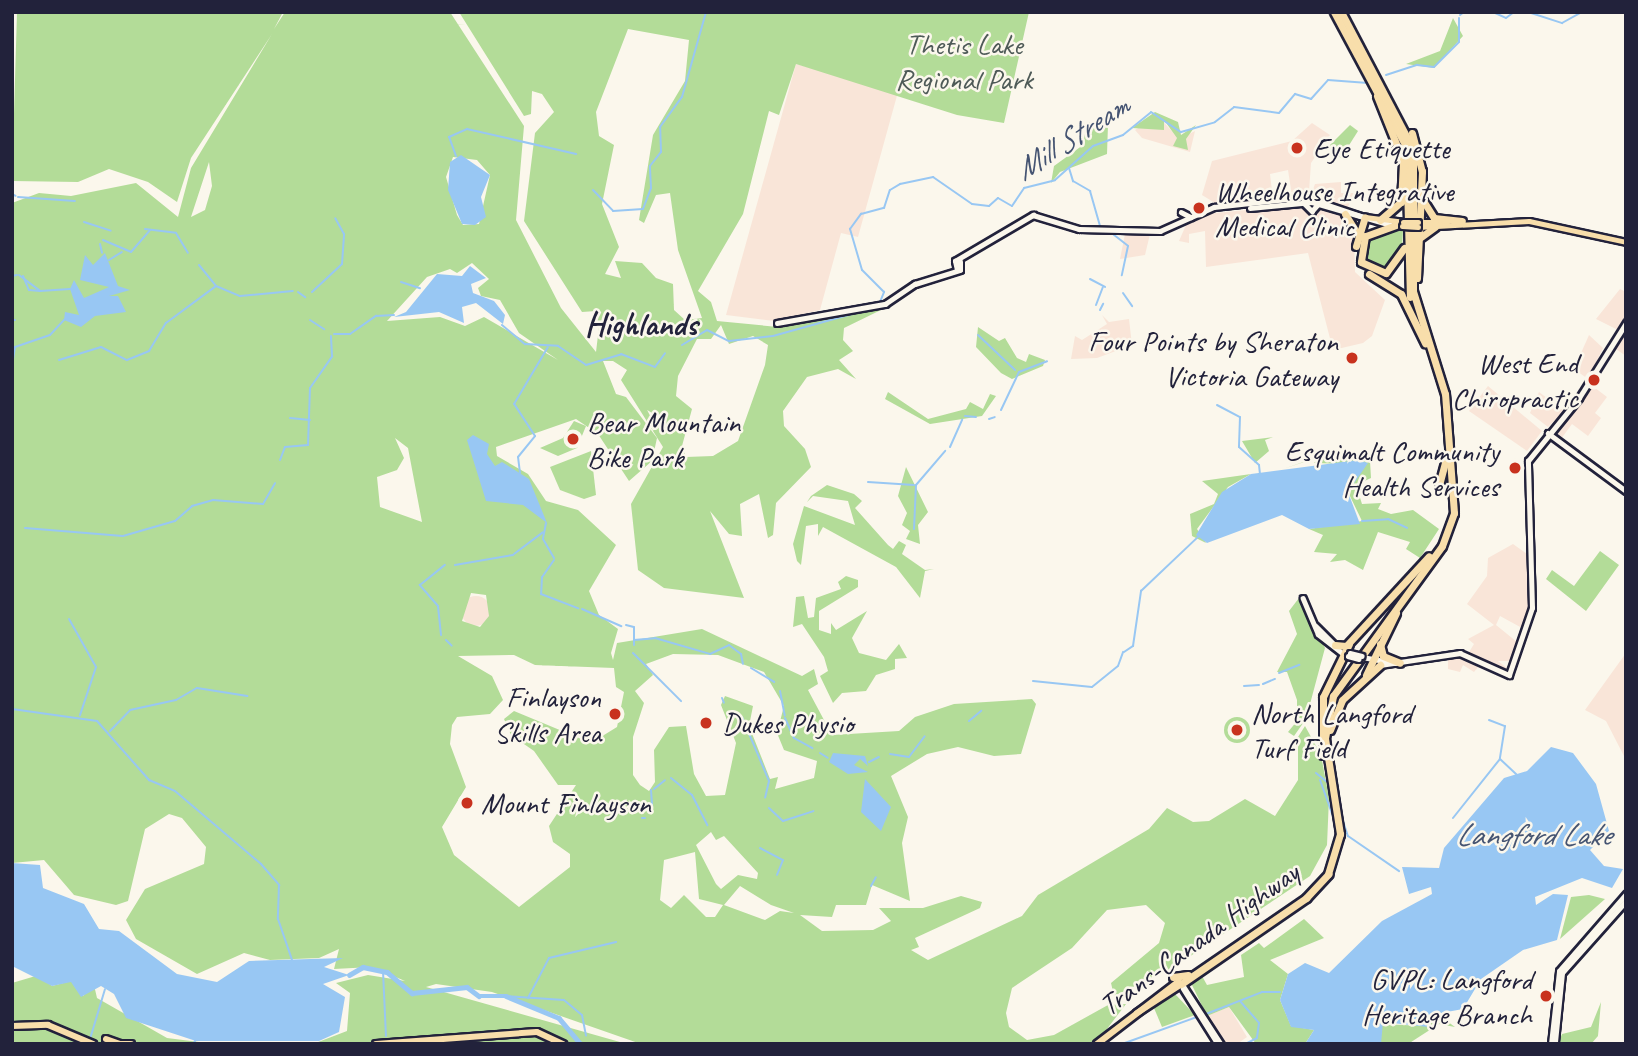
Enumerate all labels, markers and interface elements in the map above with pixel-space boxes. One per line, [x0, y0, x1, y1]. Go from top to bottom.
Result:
park label: Thetis Lake Regional Park [895, 26, 1033, 96]
water label: Mill Stream [1008, 87, 1136, 189]
place label: Eye Etiquette [1313, 130, 1449, 166]
marker: Eye Etiquette [1287, 138, 1307, 158]
place label: Wheelhouse Integrative Medical Clinic [1215, 173, 1452, 244]
marker: Wheelhouse Integrative Medical Clinic [1189, 198, 1209, 218]
district label: Highlands [585, 305, 697, 345]
place label: Four Points by Sheraton Victoria Gateway [1089, 323, 1338, 394]
place label: West End Chiropractic [1452, 345, 1578, 416]
marker: Four Points by Sheraton Victoria Gateway [1344, 350, 1360, 366]
marker: West End Chiropractic [1584, 370, 1604, 390]
place label: Bear Mountain Bike Park [587, 404, 741, 474]
marker: Bear Mountain Bike Park [565, 431, 581, 447]
place label: Esquimalt Community Health Services [1283, 433, 1499, 504]
marker: Esquimalt Community Health Services [1505, 458, 1525, 478]
place label: Finlayson Skills Area [494, 679, 601, 750]
place label: North Langford Turf Field [1251, 695, 1413, 766]
place label: Dukes Physio [722, 705, 854, 741]
marker: Finlayson Skills Area [607, 706, 623, 722]
marker: Dukes Physio [696, 713, 716, 733]
marker: North Langford Turf Field [1229, 722, 1245, 738]
place label: Mount Finlayson [481, 785, 650, 821]
marker: Mount Finlayson [459, 795, 475, 811]
water label: Langford Lake [1455, 816, 1611, 854]
street label: Trans-Canada Highway [1092, 855, 1306, 1023]
place label: GVPL: Langford Heritage Branch [1361, 961, 1532, 1032]
marker: GVPL: Langford Heritage Branch [1538, 988, 1554, 1004]

